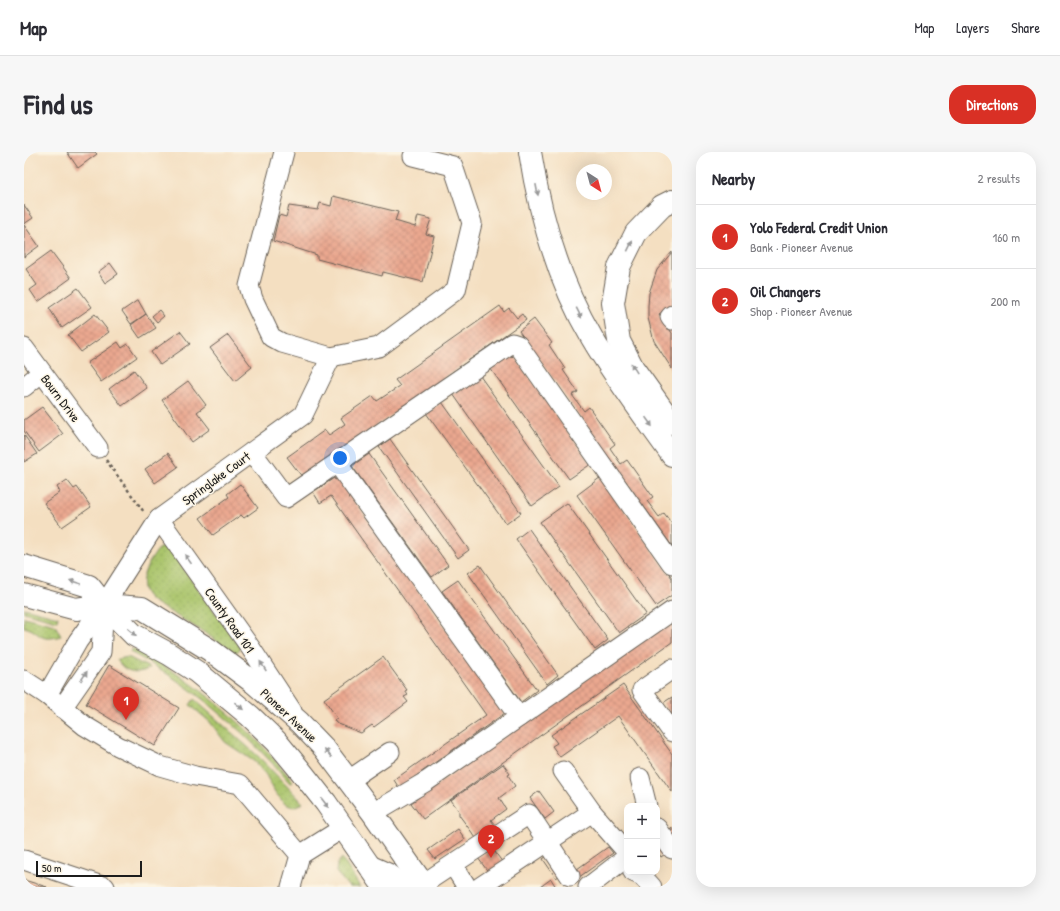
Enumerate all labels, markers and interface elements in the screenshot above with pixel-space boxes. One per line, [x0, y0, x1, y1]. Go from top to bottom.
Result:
text: Map [20, 15, 47, 41]
text: Map [914, 18, 934, 37]
text: Layers [956, 18, 989, 37]
text: Share [1011, 18, 1040, 37]
text: Find us [24, 85, 93, 123]
button: Directions [949, 85, 1036, 124]
north arrow [576, 164, 612, 200]
text: Nearby [712, 167, 755, 190]
text: 2 results [978, 169, 1020, 187]
one-way arrow [534, 184, 540, 197]
text: Yolo Federal Credit Union [750, 217, 888, 238]
text: 1 [723, 228, 727, 246]
text: 160 m [992, 228, 1020, 246]
text: Bank · Pioneer Avenue [750, 238, 853, 256]
one-way arrow [626, 240, 633, 251]
text: Oil Changers [750, 281, 821, 302]
text: 2 [722, 292, 728, 310]
text: 200 m [990, 292, 1020, 310]
text: Shop · Pioneer Avenue [750, 302, 852, 320]
one-way arrow [576, 307, 582, 319]
one-way arrow [630, 363, 638, 373]
street label: Bourn Drive [37, 370, 85, 426]
one-way arrow [645, 417, 653, 428]
street label: Springlake Court [178, 447, 254, 509]
your location [330, 448, 350, 468]
one-way arrow [184, 554, 192, 565]
one-way arrow [69, 579, 81, 585]
street label: County Road 101 [201, 584, 259, 656]
one-way arrow [127, 628, 138, 637]
one-way arrow [259, 660, 266, 672]
one-way arrow [80, 670, 88, 681]
street label: Pioneer Avenue [257, 684, 321, 746]
pin: 1 [113, 687, 139, 720]
one-way arrow [234, 701, 244, 711]
one-way arrow [324, 748, 332, 759]
one-way arrow [321, 797, 329, 808]
map controls [624, 803, 660, 875]
button: + [624, 803, 660, 839]
pin: 2 [478, 825, 504, 858]
button: − [624, 839, 660, 875]
scale bar [36, 859, 142, 878]
text: 50 m [42, 861, 62, 875]

